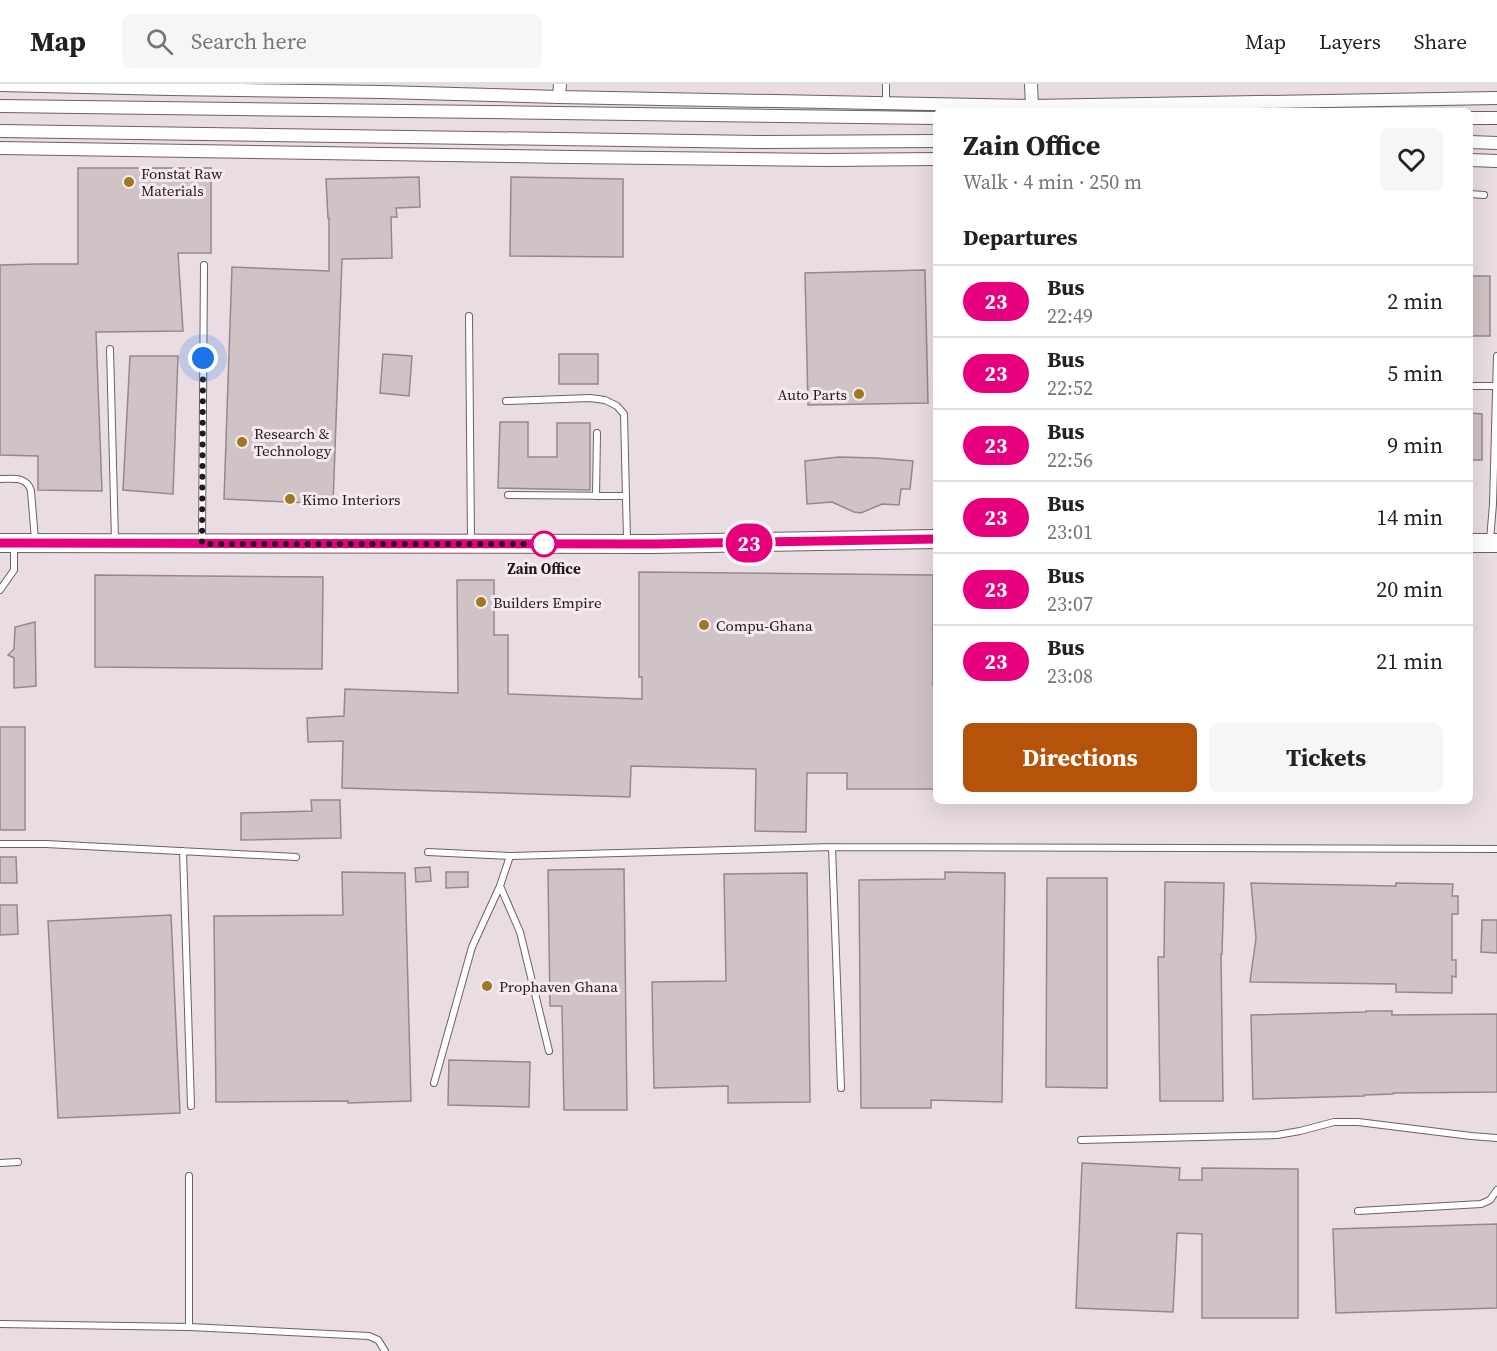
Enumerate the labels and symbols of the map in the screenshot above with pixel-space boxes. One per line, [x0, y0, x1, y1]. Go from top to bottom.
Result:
place label: Fonstat Raw Materials [141, 163, 223, 201]
marker: Fonstat Raw Materials [122, 175, 136, 189]
your location [188, 343, 218, 373]
place label: Auto Parts [778, 384, 847, 405]
marker: Auto Parts [852, 387, 866, 401]
place label: Research & Technology [254, 423, 332, 461]
marker: Research & Technology [235, 435, 249, 449]
place label: Kimo Interiors [302, 489, 401, 510]
marker: Kimo Interiors [283, 492, 297, 506]
line badge: 23 [722, 524, 776, 562]
marker: Zain Office [531, 531, 557, 557]
place label: Zain Office [507, 558, 581, 579]
place label: Builders Empire [493, 592, 602, 613]
marker: Builders Empire [474, 595, 488, 609]
place label: Compu-Ghana [716, 615, 813, 636]
marker: Compu-Ghana [697, 618, 711, 632]
place label: Prophaven Ghana [499, 976, 618, 997]
marker: Prophaven Ghana [480, 979, 494, 993]

